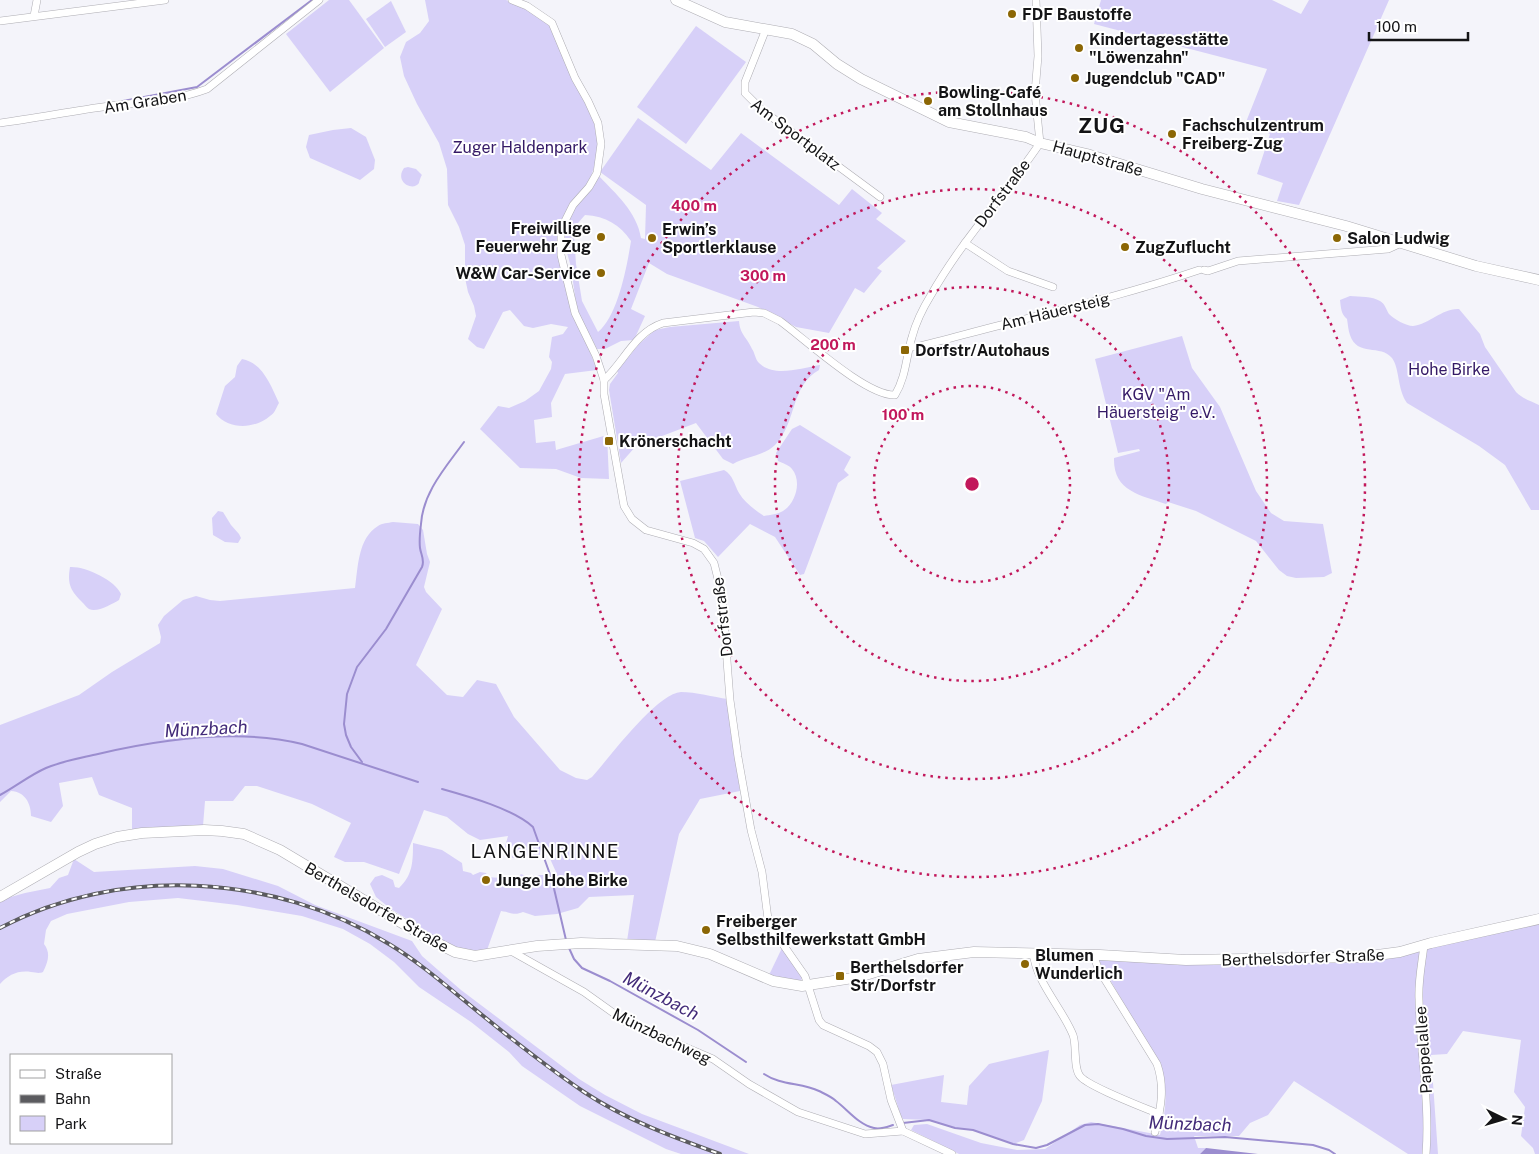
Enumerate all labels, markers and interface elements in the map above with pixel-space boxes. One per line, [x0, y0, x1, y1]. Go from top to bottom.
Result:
place label: FDF Baustoffe [1022, 5, 1132, 24]
marker: FDF Baustoffe [1006, 8, 1018, 20]
scale bar [1369, 10, 1468, 42]
text: 100 m [1376, 18, 1417, 35]
place label: Kindertagesstätte "Löwenzahn" [1089, 30, 1228, 67]
marker: Kindertagesstätte "Löwenzahn" [1073, 42, 1085, 54]
place label: Jugendclub "CAD" [1085, 69, 1226, 88]
marker: Jugendclub "CAD" [1069, 72, 1081, 84]
place label: Bowling-Café am Stollnhaus [938, 83, 1048, 120]
street label: Am Graben [102, 86, 188, 117]
street label: Am Sportplatz [747, 95, 845, 174]
marker: Bowling-Café am Stollnhaus [922, 95, 934, 107]
district label: ZUG [1078, 113, 1126, 138]
place label: Fachschulzentrum Freiberg-Zug [1182, 116, 1324, 153]
marker: Fachschulzentrum Freiberg-Zug [1166, 128, 1178, 140]
street label: Hauptstraße [1050, 136, 1145, 180]
park label: Zuger Haldenpark [452, 138, 588, 157]
street label: Dorfstraße [971, 156, 1034, 231]
text: 400 m [671, 197, 717, 214]
place label: Freiwillige Feuerwehr Zug [475, 219, 591, 256]
place label: Erwin’s Sportlerklause [662, 220, 776, 257]
place label: Salon Ludwig [1347, 229, 1450, 248]
marker: Freiwillige Feuerwehr Zug [595, 231, 607, 243]
marker: Erwin’s Sportlerklause [646, 232, 658, 244]
marker: Salon Ludwig [1331, 232, 1343, 244]
place label: ZugZuflucht [1135, 238, 1231, 257]
marker: ZugZuflucht [1119, 241, 1131, 253]
place label: W&W Car-Service [456, 264, 591, 283]
marker: W&W Car-Service [595, 267, 607, 279]
text: 300 m [740, 267, 786, 284]
street label: Am Häuersteig [999, 289, 1112, 334]
text: 200 m [810, 336, 856, 353]
place label: Dorfstr/Autohaus [915, 341, 1050, 360]
marker: Dorfstr/Autohaus [899, 344, 911, 356]
park label: Hohe Birke [1408, 360, 1490, 379]
park label: KGV "Am Häuersteig" e.V. [1097, 385, 1215, 422]
text: 100 m [882, 406, 924, 423]
place label: Krönerschacht [619, 432, 732, 451]
marker: Krönerschacht [603, 435, 615, 447]
centre of rings [963, 475, 981, 493]
street label: Dorfstraße [708, 576, 737, 658]
water label: Münzbach [164, 716, 248, 741]
district label: LANGENRINNE [471, 840, 619, 862]
street label: Berthelsdorfer Straße [301, 858, 452, 957]
place label: Junge Hohe Birke [496, 871, 628, 890]
marker: Junge Hohe Birke [480, 874, 492, 886]
place label: Freiberger Selbsthilfewerkstatt GmbH [716, 912, 926, 949]
marker: Freiberger Selbsthilfewerkstatt GmbH [700, 924, 712, 936]
street label: Berthelsdorfer Straße [1221, 945, 1385, 970]
place label: Blumen Wunderlich [1035, 946, 1123, 983]
place label: Berthelsdorfer Str/Dorfstr [850, 958, 964, 995]
marker: Blumen Wunderlich [1019, 958, 1031, 970]
water label: Münzbach [620, 967, 703, 1024]
marker: Berthelsdorfer Str/Dorfstr [834, 970, 846, 982]
street label: Münzbachweg [609, 1004, 714, 1069]
street label: Pappelallee [1411, 1006, 1436, 1094]
legend [10, 1054, 172, 1144]
text: Straße [55, 1065, 102, 1082]
text: Bahn [55, 1090, 91, 1107]
north arrow [1479, 1094, 1529, 1144]
water label: Münzbach [1148, 1112, 1232, 1135]
text: N [1509, 1114, 1525, 1126]
text: Park [55, 1115, 87, 1132]

